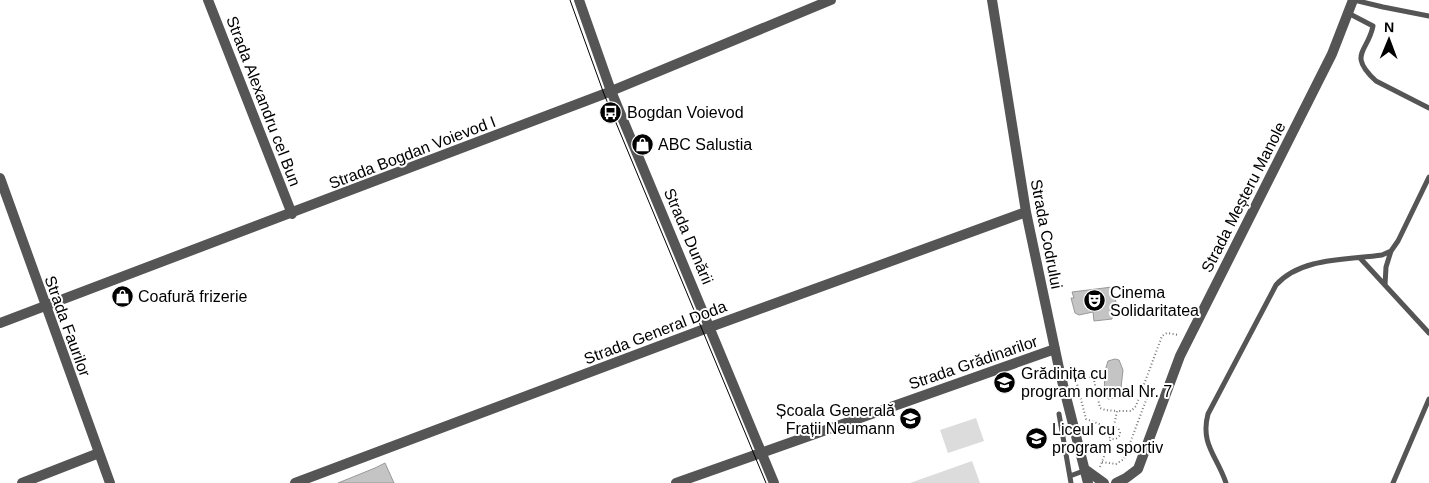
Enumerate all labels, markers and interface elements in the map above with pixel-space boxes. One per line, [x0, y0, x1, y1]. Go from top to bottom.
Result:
street label: Strada Alexandru cel Bun [223, 14, 304, 189]
north arrow [1364, 15, 1414, 65]
text: N [1384, 19, 1394, 35]
bus stop icon: Bogdan Voievod [599, 100, 623, 124]
place label: Bogdan Voievod [627, 104, 744, 121]
street label: Strada Bogdan Voievod I [326, 113, 498, 192]
street label: Strada Meșteru Manole [1198, 119, 1289, 275]
shop icon: ABC Salustia [630, 132, 654, 156]
place label: ABC Salustia [658, 136, 752, 153]
street label: Strada Codrului [1028, 178, 1065, 290]
street label: Strada Dunării [661, 186, 716, 287]
street label: Strada Faurilor [41, 274, 94, 379]
shop icon: Coafură frizerie [110, 284, 134, 308]
place label: Cinema Solidaritatea [1110, 284, 1199, 319]
place label: Coafură frizerie [138, 288, 247, 305]
theatre icon: Cinema Solidaritatea [1082, 289, 1106, 313]
street label: Strada General Doda [582, 297, 729, 367]
street label: Strada Grădinarilor [906, 332, 1040, 393]
place label: Grădinița cu program normal Nr. 7 [1021, 365, 1172, 400]
school or university icon: Grădinița cu program normal Nr. 7 [993, 370, 1017, 394]
place label: Școala Generală Frații Neumann [776, 402, 895, 437]
school or university icon: Școala Generală Frații Neumann [899, 407, 923, 431]
place label: Liceul cu program sportiv [1052, 421, 1163, 456]
school or university icon: Liceul cu program sportiv [1024, 426, 1048, 450]

